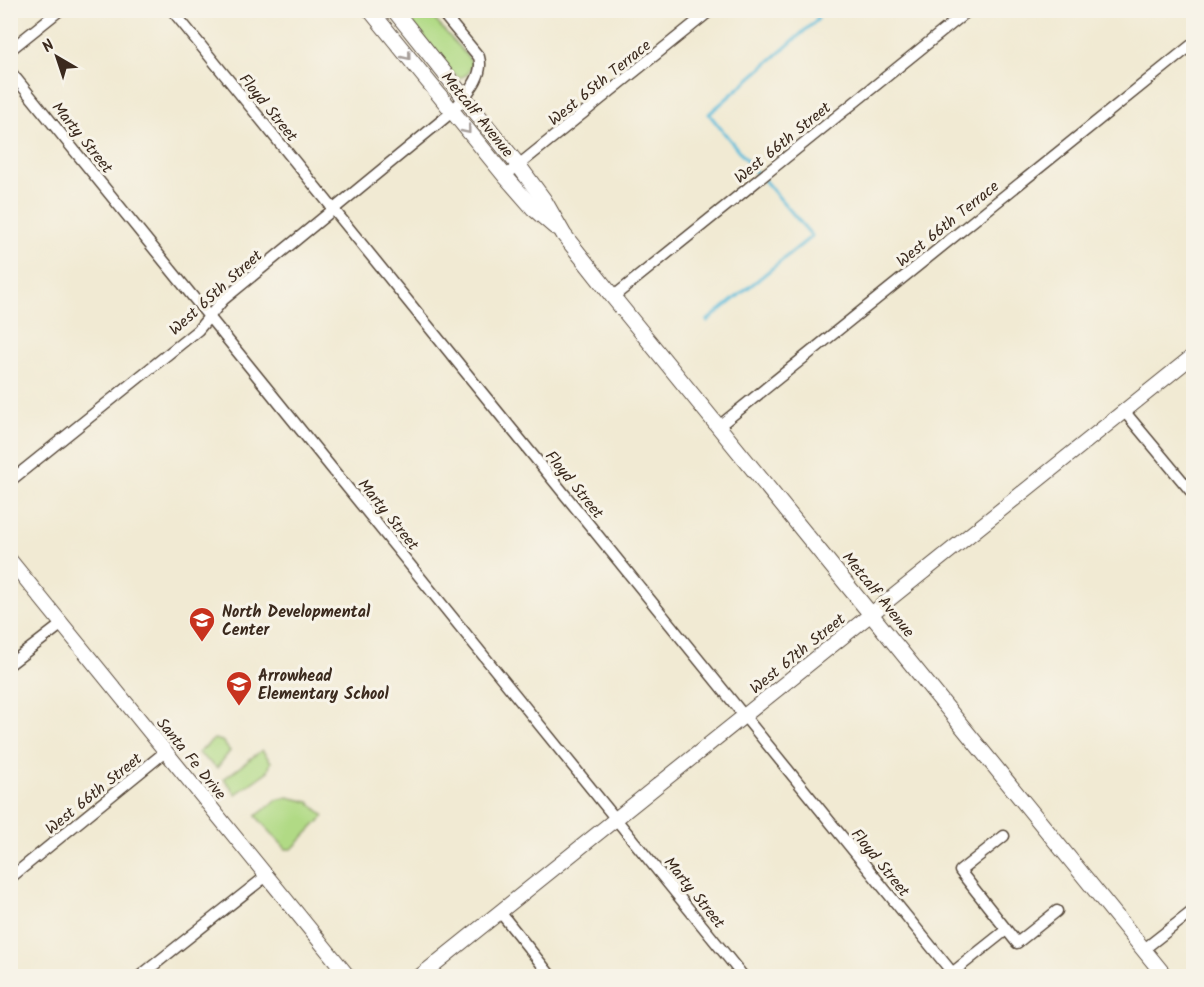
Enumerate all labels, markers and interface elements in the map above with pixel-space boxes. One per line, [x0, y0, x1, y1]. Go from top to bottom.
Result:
north arrow [27, 27, 87, 87]
text: N [37, 34, 60, 59]
street label: West 65th Terrace [543, 34, 657, 133]
one-way arrow [399, 49, 410, 60]
street label: Metcalf Avenue [434, 67, 519, 163]
street label: Floyd Street [232, 68, 304, 148]
street label: West 66th Street [729, 96, 838, 190]
street label: Marty Street [45, 97, 119, 180]
one-way arrow [460, 123, 471, 134]
street label: West 66th Terrace [891, 175, 1005, 274]
street label: West 65th Street [164, 244, 269, 342]
street label: Floyd Street [538, 445, 610, 525]
street label: Marty Street [351, 474, 425, 557]
street label: Metcalf Avenue [835, 547, 920, 643]
place label: North Developmental Center [222, 600, 371, 643]
school or university icon: North Developmental Center [187, 605, 217, 643]
street label: West 67th Street [745, 607, 852, 701]
place label: Arrowhead Elementary School [258, 664, 390, 707]
school or university icon: Arrowhead Elementary School [224, 669, 254, 707]
street label: Santa Fe Drive [150, 712, 232, 806]
street label: West 66th Street [40, 747, 149, 841]
street label: Floyd Street [844, 823, 916, 903]
street label: Marty Street [657, 852, 731, 935]

